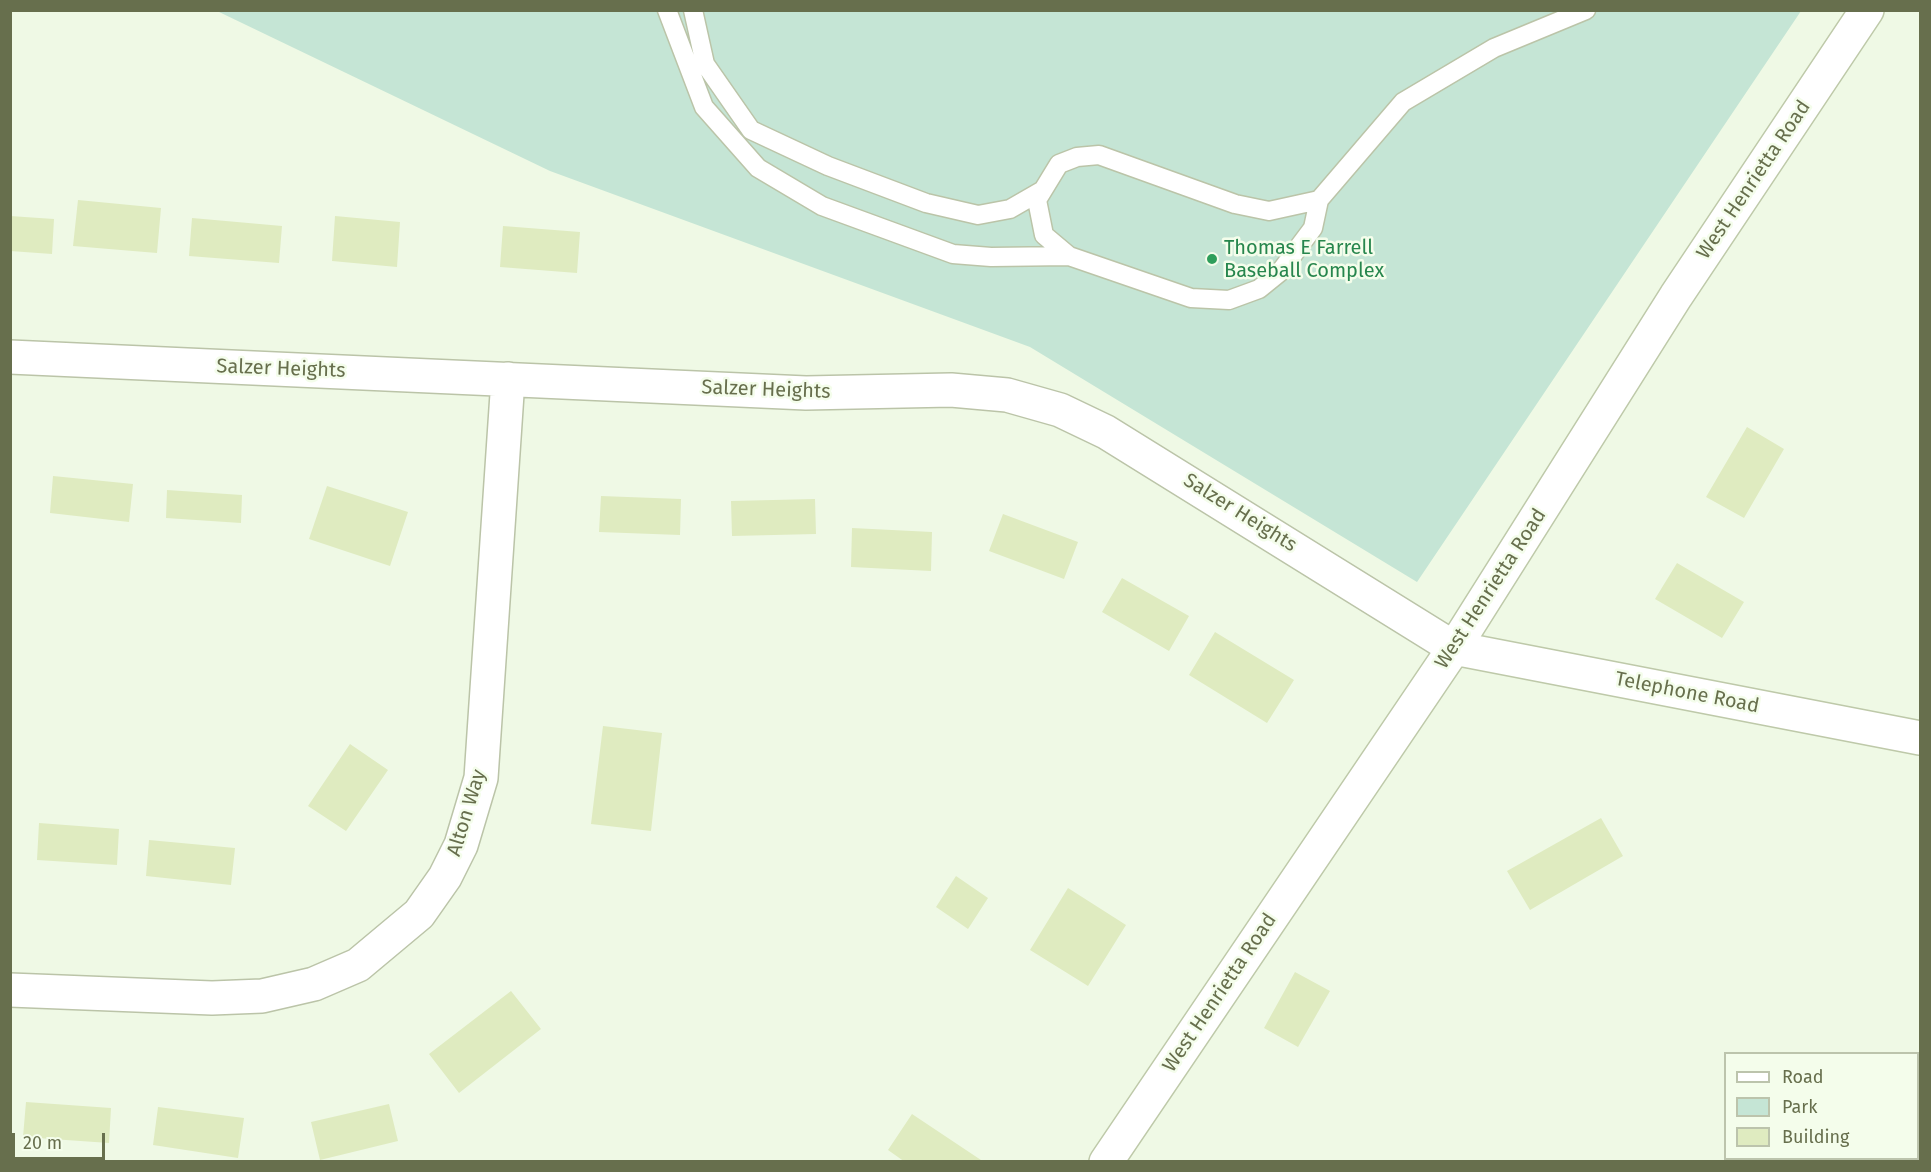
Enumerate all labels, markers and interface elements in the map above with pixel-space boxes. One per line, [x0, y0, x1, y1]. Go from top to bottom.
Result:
street label: West Henrietta Road [1692, 96, 1816, 264]
place label: Thomas E Farrell Baseball Complex [1224, 236, 1384, 283]
marker: Thomas E Farrell Baseball Complex [1205, 252, 1219, 266]
street label: Salzer Heights [216, 355, 346, 383]
street label: Salzer Heights [701, 376, 831, 404]
street label: Salzer Heights [1179, 469, 1301, 557]
street label: West Henrietta Road [1430, 504, 1552, 674]
street label: Telephone Road [1613, 667, 1761, 719]
street label: Alton Way [442, 767, 492, 859]
street label: West Henrietta Road [1158, 909, 1282, 1077]
legend [1724, 1052, 1919, 1160]
text: Road [1782, 1066, 1824, 1088]
text: Park [1782, 1096, 1817, 1118]
scale bar [15, 1121, 108, 1159]
text: Building [1782, 1126, 1849, 1148]
text: 20 m [23, 1132, 62, 1154]

